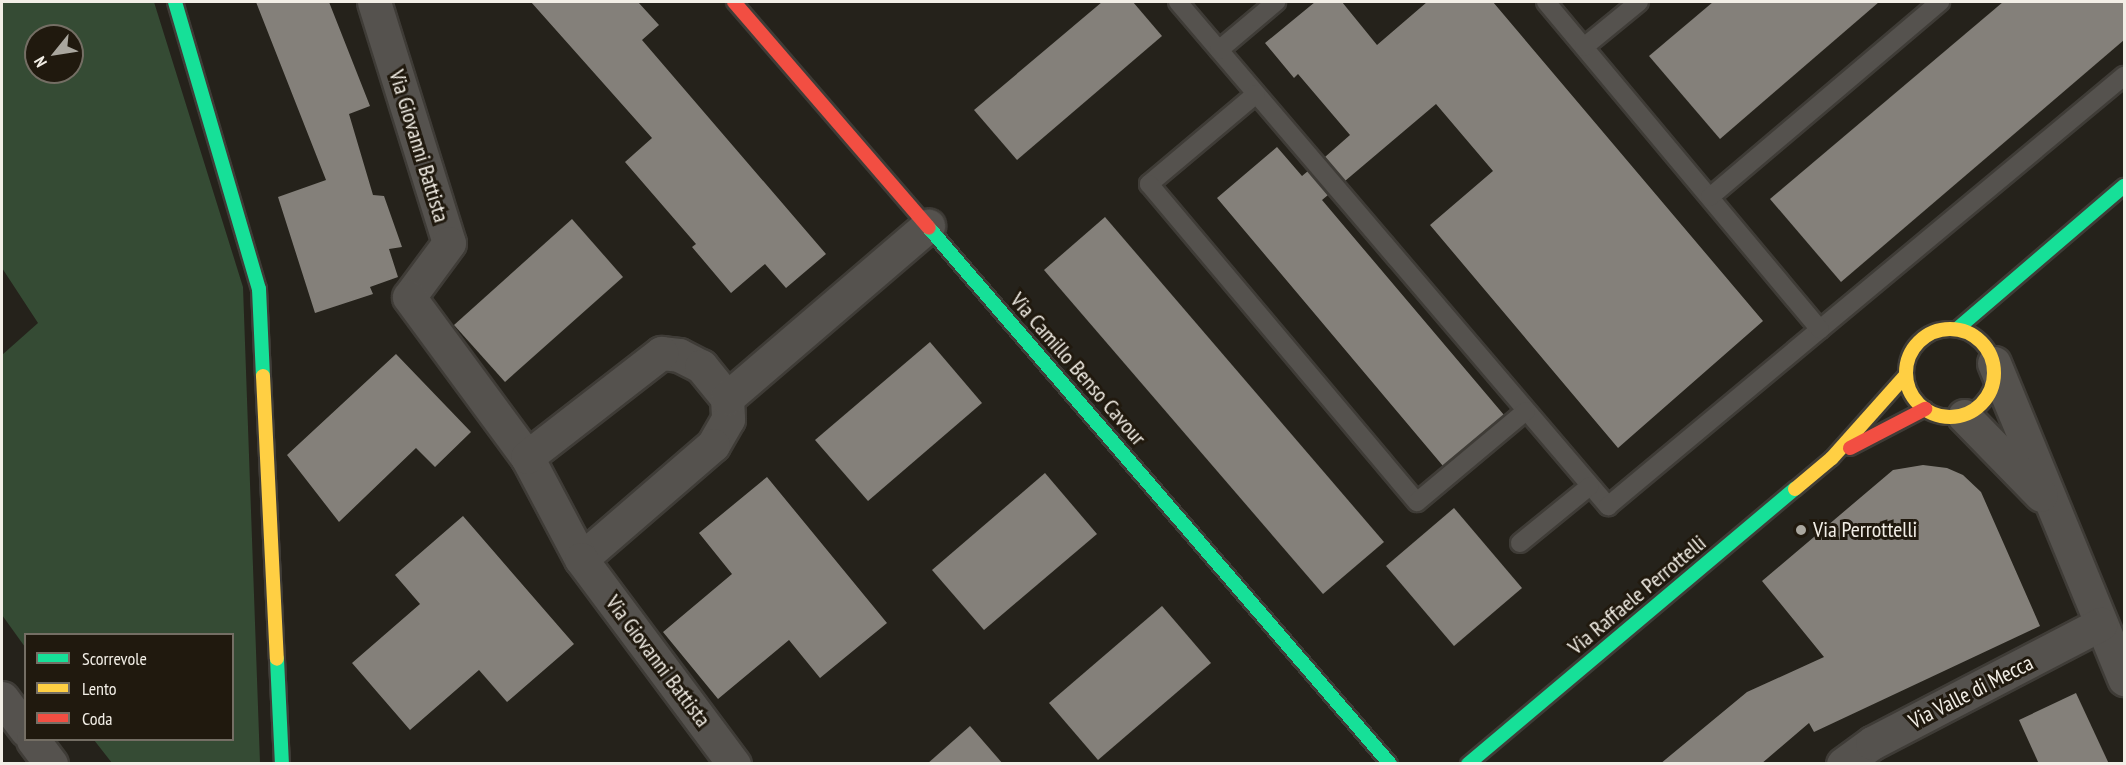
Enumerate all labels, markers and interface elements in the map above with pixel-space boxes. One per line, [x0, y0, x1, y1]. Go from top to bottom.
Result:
north arrow [24, 24, 84, 84]
text: N [29, 53, 51, 71]
street label: Via Giovanni Battista [383, 67, 455, 225]
street label: Via Camillo Benso Cavour [1005, 287, 1151, 451]
place label: Via Perrottelli [1813, 517, 1917, 543]
marker: Via Perrottelli [1794, 523, 1808, 537]
street label: Via Raffaele Perrottelli [1563, 530, 1711, 660]
street label: Via Giovanni Battista [600, 590, 716, 732]
legend [24, 633, 234, 741]
text: Scorrevole [82, 647, 147, 670]
street label: Via Valle di Mecca [1904, 649, 2038, 735]
text: Lento [82, 677, 117, 700]
text: Coda [82, 707, 113, 730]

